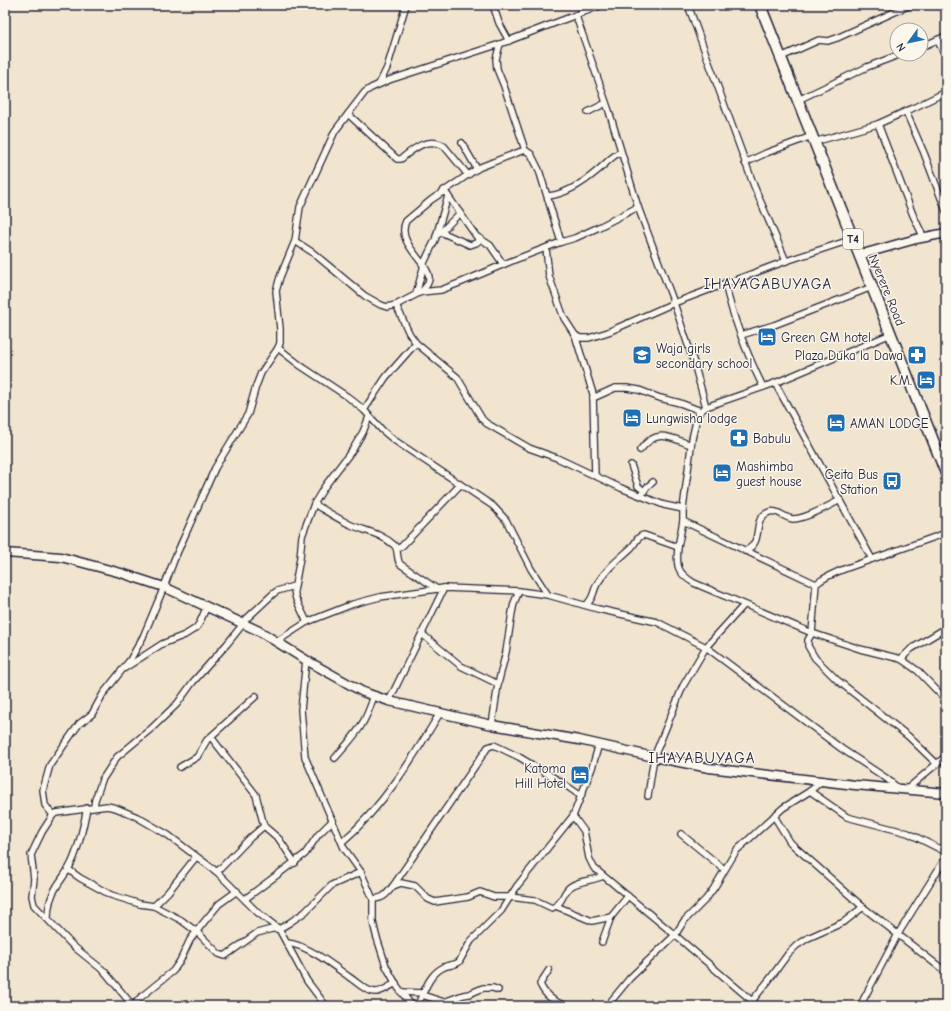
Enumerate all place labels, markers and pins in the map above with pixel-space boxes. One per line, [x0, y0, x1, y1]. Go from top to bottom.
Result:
hotel icon: Green GM hotel [756, 326, 778, 348]
place label: Green GM hotel [781, 330, 871, 345]
place label: Waja girls secondary school [656, 341, 752, 371]
school or university icon: Waja girls secondary school [631, 344, 653, 366]
pharmacy icon: Plaza Duka la Dawa [906, 344, 928, 366]
place label: Plaza Duka la Dawa [795, 348, 903, 363]
hotel icon: K.M. [915, 369, 937, 391]
place label: K.M. [890, 373, 912, 388]
hotel icon: Lungwisha lodge [621, 407, 643, 429]
place label: Lungwisha lodge [646, 411, 738, 426]
hotel icon: AMAN LODGE [825, 412, 847, 434]
place label: AMAN LODGE [850, 416, 929, 431]
pharmacy icon: Babulu [728, 427, 750, 449]
place label: Babulu [753, 431, 791, 446]
place label: Mashimba guest house [736, 459, 802, 489]
hotel icon: Mashimba guest house [711, 462, 733, 484]
place label: Geita Bus Station [825, 467, 878, 497]
bus stop icon: Geita Bus Station [881, 470, 903, 492]
place label: Katoma Hill Hotel [515, 761, 566, 791]
hotel icon: Katoma Hill Hotel [569, 764, 591, 786]

